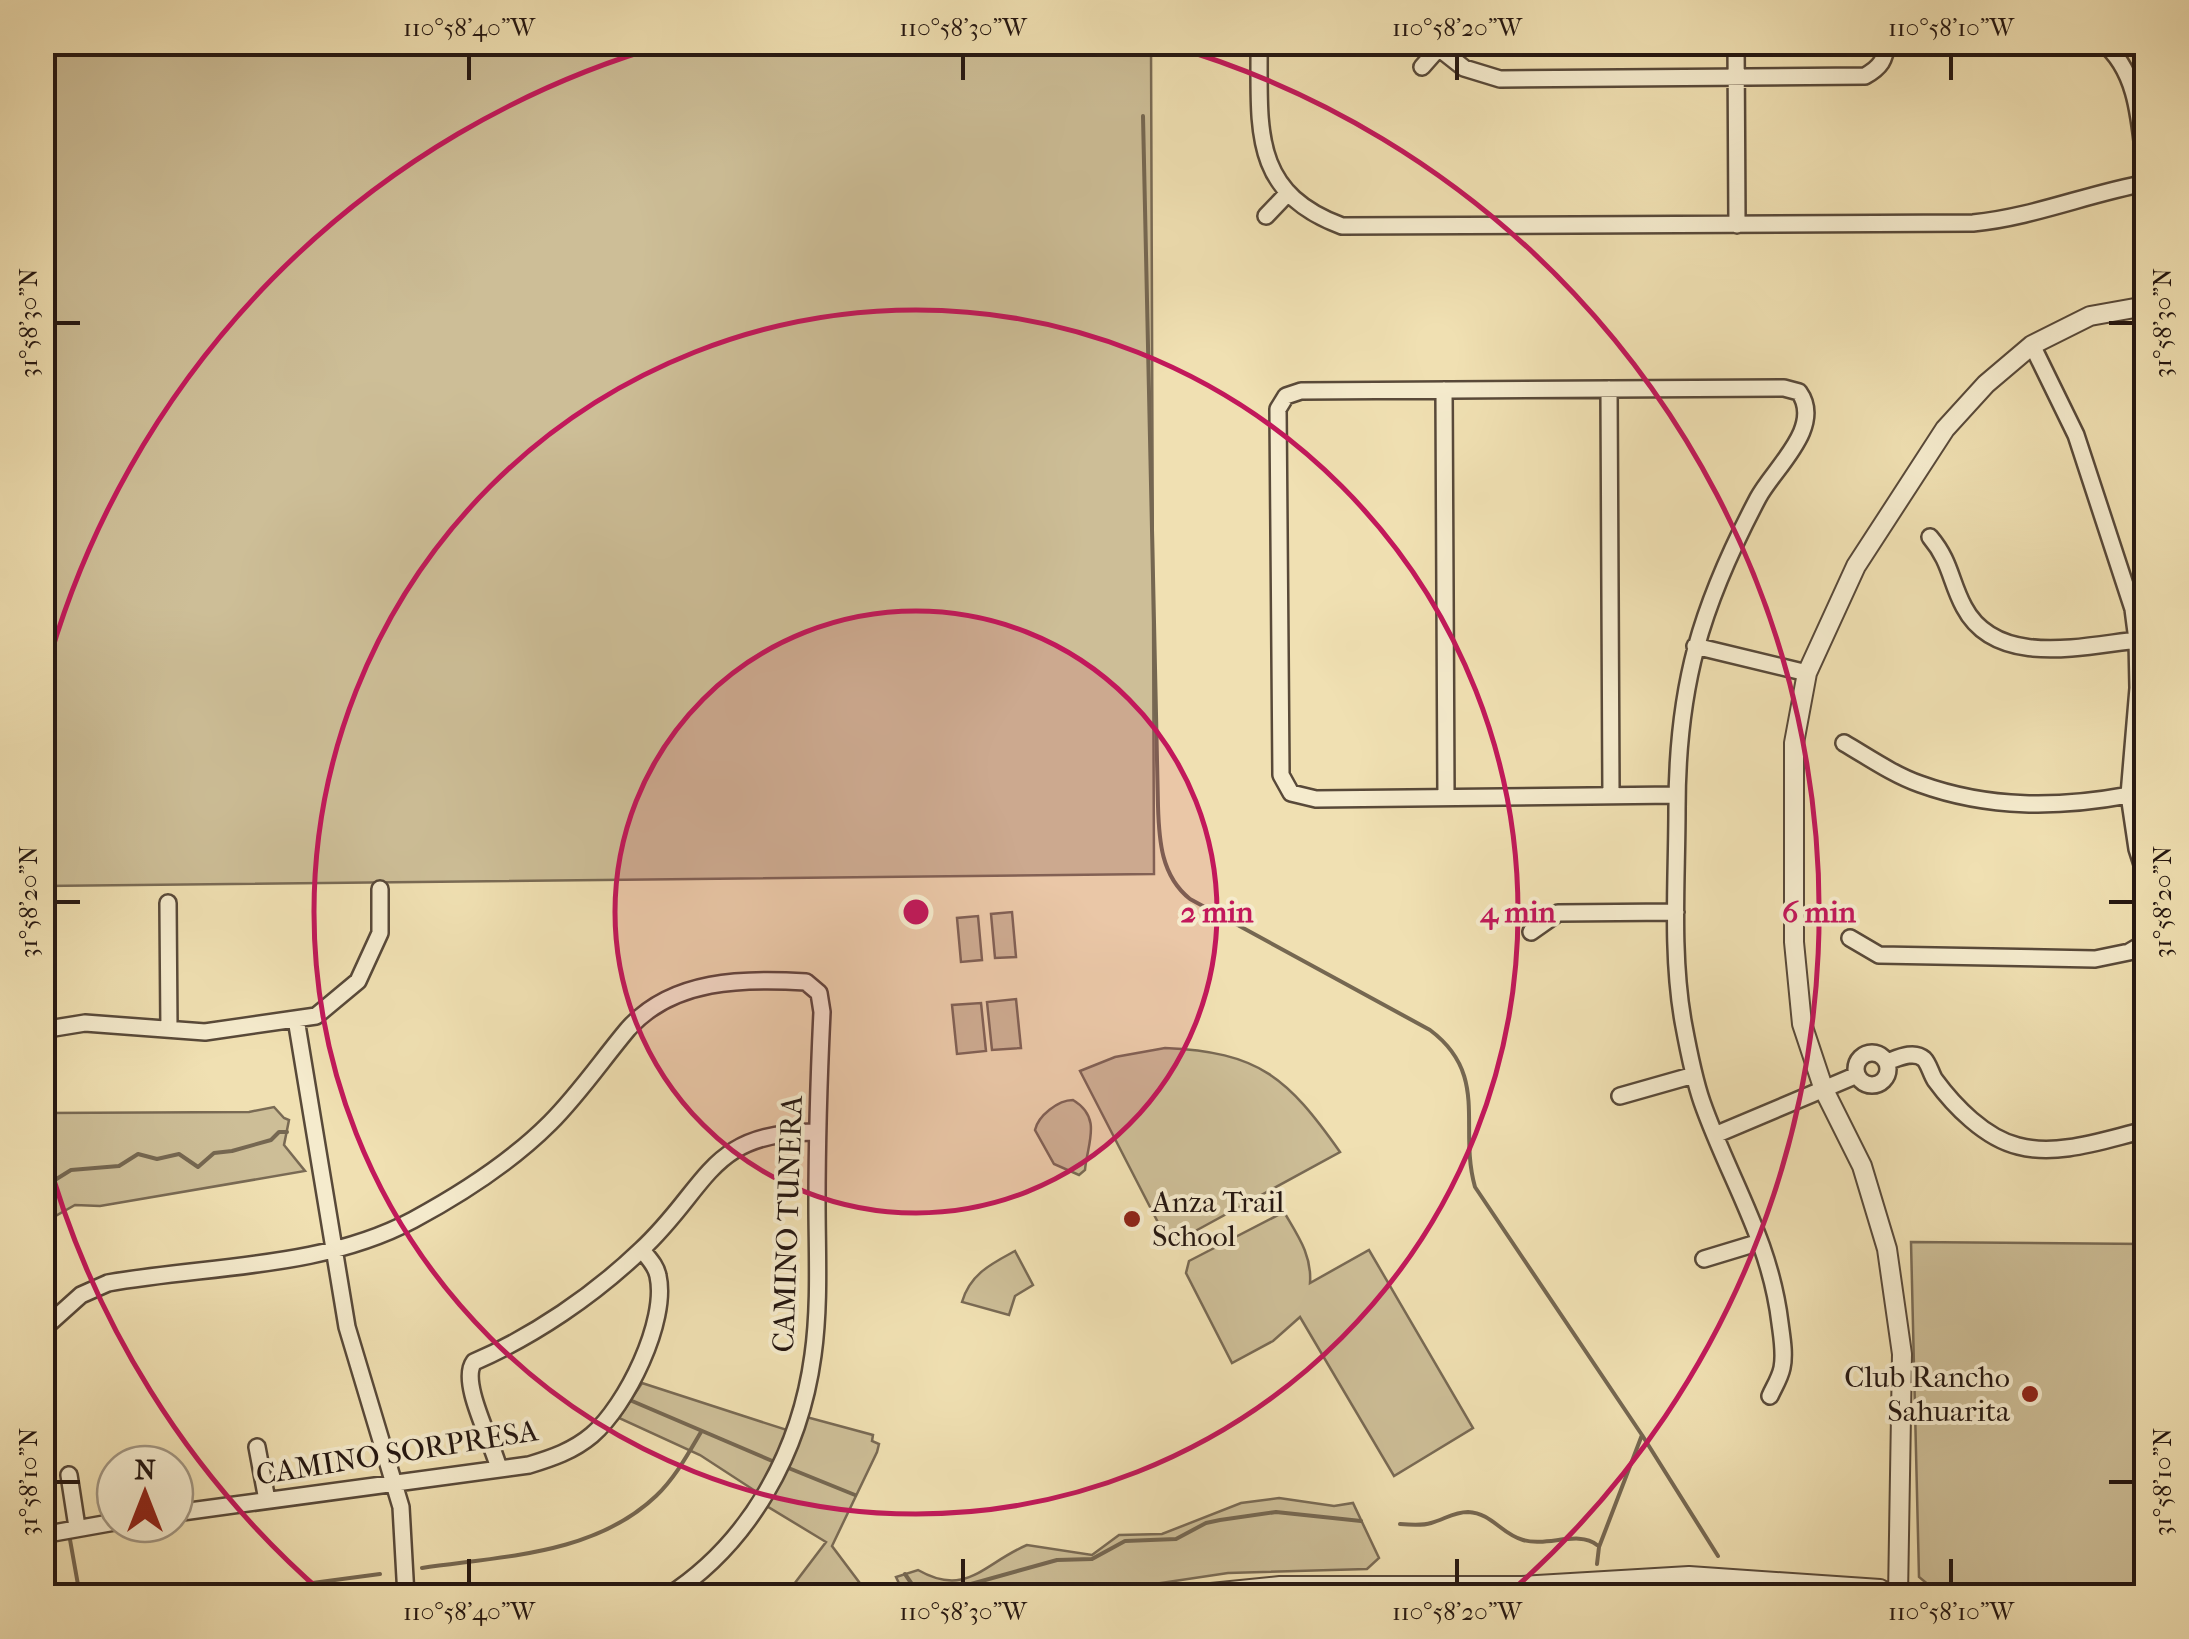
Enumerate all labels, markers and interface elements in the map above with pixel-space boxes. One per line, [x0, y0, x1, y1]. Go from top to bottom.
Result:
text: 110°58'40"W [403, 13, 537, 42]
text: 110°58'30"W [899, 13, 1028, 42]
text: 110°58'20"W [1392, 13, 1524, 42]
text: 110°58'10"W [1888, 13, 2016, 42]
text: 31°58'30"N [14, 268, 43, 378]
text: 31°58'30"N [2148, 268, 2177, 378]
text: 31°58'20"N [14, 846, 43, 958]
text: 31°58'20"N [2148, 846, 2177, 958]
centre of rings [898, 894, 934, 930]
text: 2 min [1180, 895, 1254, 930]
text: 4 min [1479, 895, 1556, 931]
text: 6 min [1782, 895, 1857, 930]
street label: CAMINO TUNERA [766, 1094, 810, 1353]
place label: Anza Trail School [1151, 1185, 1284, 1254]
marker: Anza Trail School [1121, 1208, 1143, 1230]
place label: Club Rancho Sahuarita [1844, 1360, 2011, 1429]
marker: Club Rancho Sahuarita [2019, 1383, 2041, 1405]
street label: CAMINO SORPRESA [253, 1413, 541, 1493]
text: 31°58'10"N [14, 1428, 43, 1536]
text: 31°58'10"N [2148, 1428, 2177, 1536]
north arrow [95, 1444, 195, 1544]
text: N [134, 1453, 156, 1486]
text: 110°58'40"W [403, 1597, 537, 1626]
text: 110°58'30"W [899, 1597, 1028, 1626]
text: 110°58'20"W [1392, 1597, 1524, 1626]
text: 110°58'10"W [1888, 1597, 2016, 1626]

